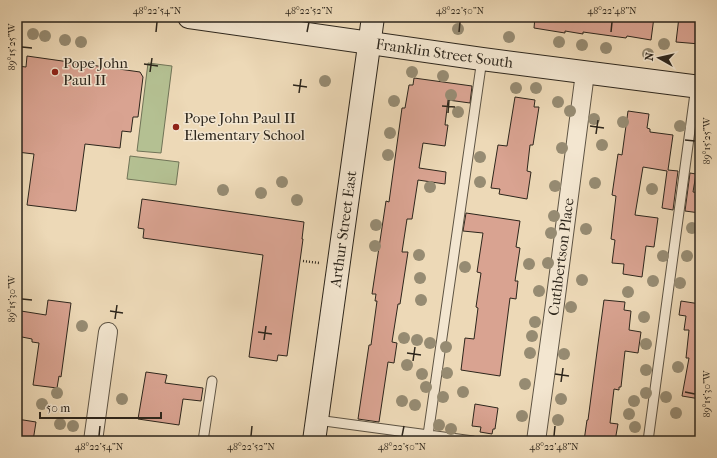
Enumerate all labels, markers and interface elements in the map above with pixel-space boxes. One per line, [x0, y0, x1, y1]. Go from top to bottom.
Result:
text: 48°22'54"N [133, 5, 182, 17]
text: 48°22'52"N [285, 5, 333, 17]
text: 48°22'50"N [436, 5, 485, 17]
text: 48°22'48"N [587, 5, 637, 17]
text: 89°15'25"W [6, 22, 18, 71]
street label: Franklin Street South [374, 35, 515, 72]
north arrow [639, 38, 679, 78]
text: N [643, 51, 657, 62]
place label: Pope John Paul II [63, 54, 128, 89]
marker: Pope John Paul II [50, 67, 60, 77]
place label: Pope John Paul II Elementary School [184, 109, 305, 144]
text: 89°15'25"W [701, 116, 713, 165]
marker: Pope John Paul II Elementary School [171, 122, 181, 132]
street label: Arthur Street East [326, 169, 361, 290]
street label: Cuthbertson Place [544, 196, 578, 317]
text: 89°15'30"W [6, 274, 18, 323]
text: 89°15'30"W [701, 369, 713, 418]
scale bar [40, 394, 161, 420]
text: 50 m [46, 401, 70, 415]
text: 48°22'54"N [75, 441, 124, 453]
text: 48°22'52"N [227, 441, 275, 453]
text: 48°22'50"N [378, 441, 427, 453]
text: 48°22'48"N [529, 441, 579, 453]

